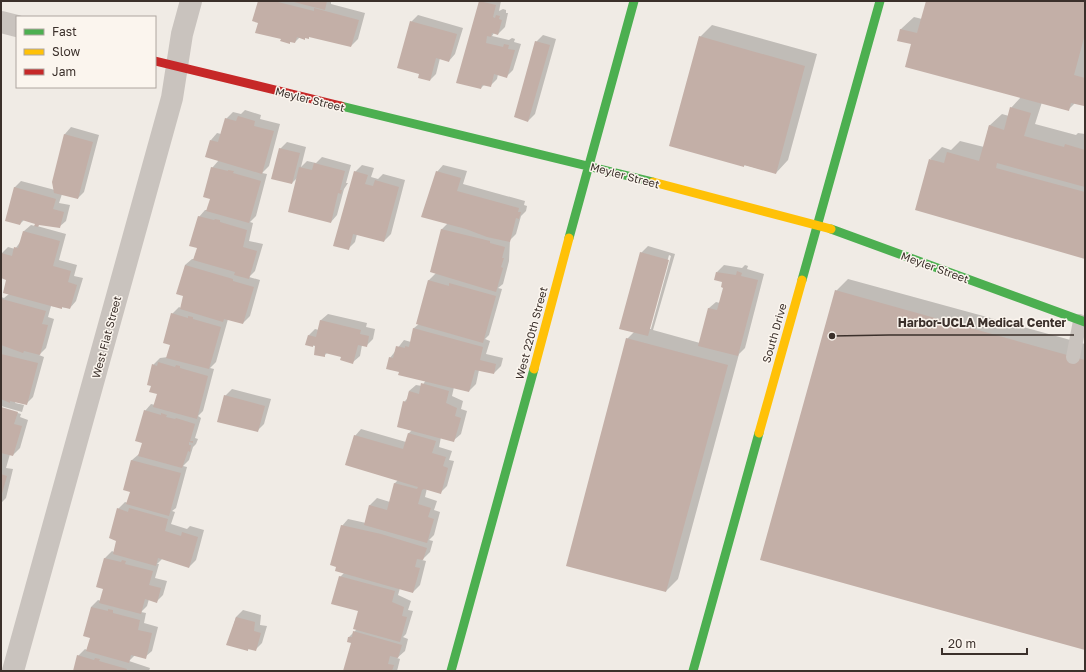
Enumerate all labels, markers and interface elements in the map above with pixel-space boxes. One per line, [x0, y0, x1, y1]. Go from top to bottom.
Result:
legend [16, 16, 156, 88]
text: Fast [52, 24, 77, 39]
text: Slow [52, 44, 80, 59]
text: Jam [52, 64, 76, 79]
street label: Meyler Street [274, 84, 346, 114]
street label: Meyler Street [589, 160, 661, 190]
street label: Meyler Street [899, 249, 971, 285]
street label: West 220th Street [512, 285, 550, 381]
street label: West Fiat Street [89, 294, 123, 380]
street label: South Drive [759, 302, 789, 364]
callout: Harbor-UCLA Medical Center [889, 311, 1074, 335]
text: Harbor-UCLA Medical Center [898, 315, 1067, 330]
scale bar [942, 630, 1027, 656]
text: 20 m [948, 636, 976, 651]

